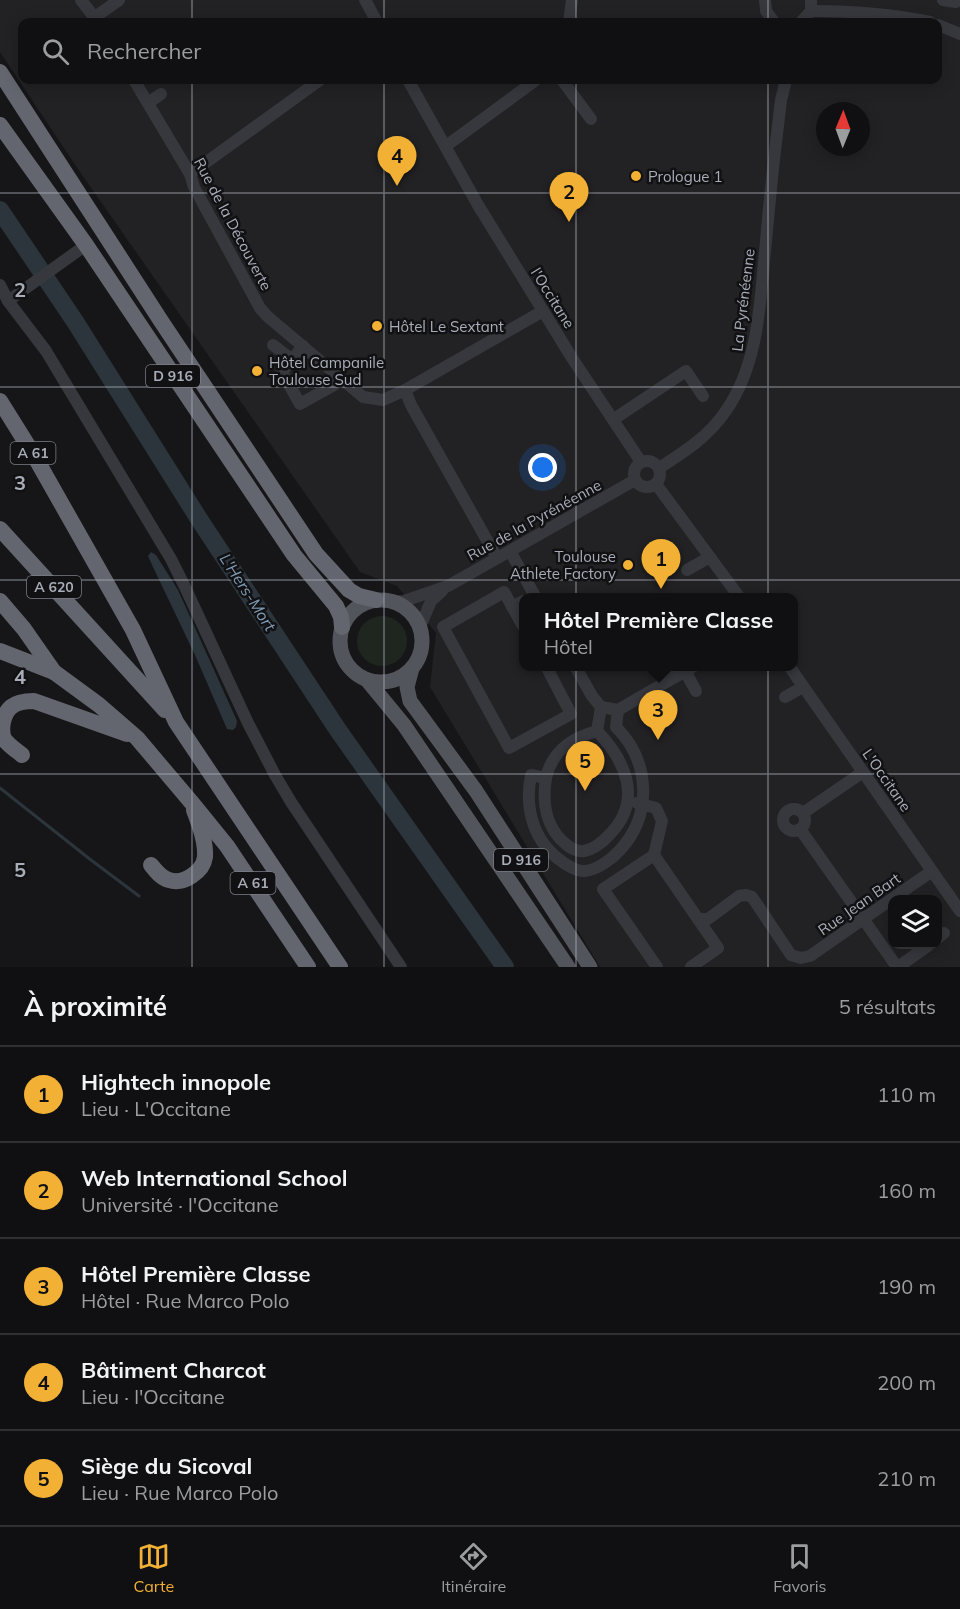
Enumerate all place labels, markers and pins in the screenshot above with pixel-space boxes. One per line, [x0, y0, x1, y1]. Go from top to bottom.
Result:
pin: 4 [378, 136, 416, 186]
place label: Prologue 1 [648, 167, 722, 186]
marker: Prologue 1 [629, 169, 643, 183]
pin: 2 [550, 172, 588, 222]
place label: Hôtel Le Sextant [389, 317, 504, 336]
marker: Hôtel Le Sextant [370, 319, 384, 333]
place label: Hôtel Campanile Toulouse Sud [269, 353, 384, 389]
marker: Hôtel Campanile Toulouse Sud [250, 364, 264, 378]
pin: 1 [642, 540, 680, 589]
place label: Toulouse Athlete Factory [510, 547, 616, 583]
marker: Toulouse Athlete Factory [621, 558, 635, 572]
pin: 3 [638, 690, 678, 740]
pin: 5 [566, 742, 604, 791]

